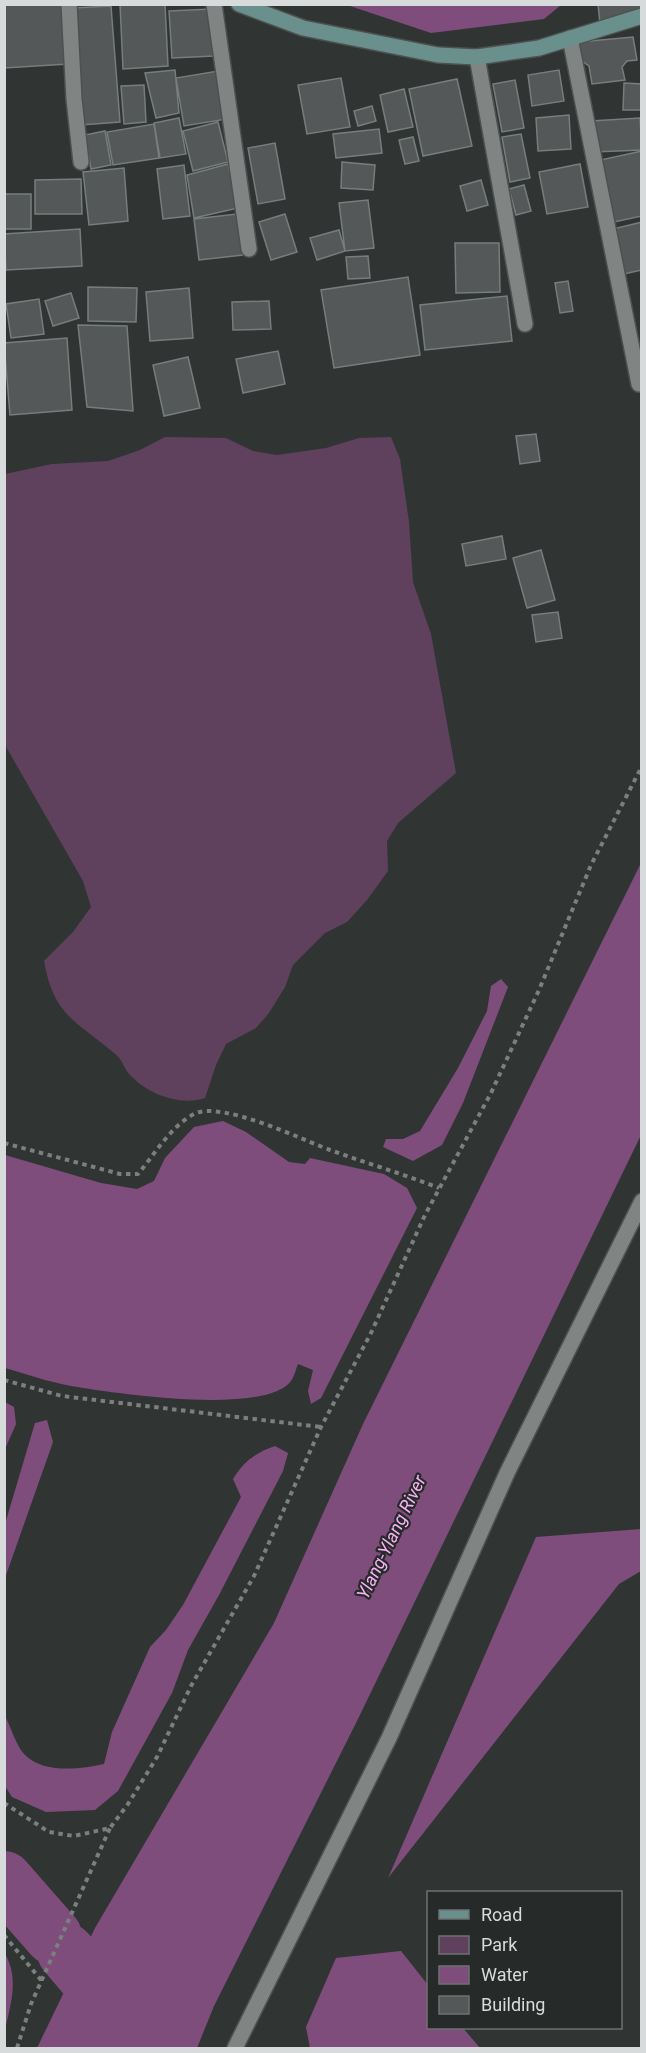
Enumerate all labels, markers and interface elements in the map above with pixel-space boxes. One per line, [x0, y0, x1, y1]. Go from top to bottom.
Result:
water label: Ylang-Ylang River [352, 1471, 431, 1602]
legend [427, 1891, 622, 2029]
text: Road [481, 1904, 522, 1925]
text: Park [481, 1934, 518, 1955]
text: Water [481, 1964, 528, 1985]
text: Building [481, 1994, 545, 2015]

